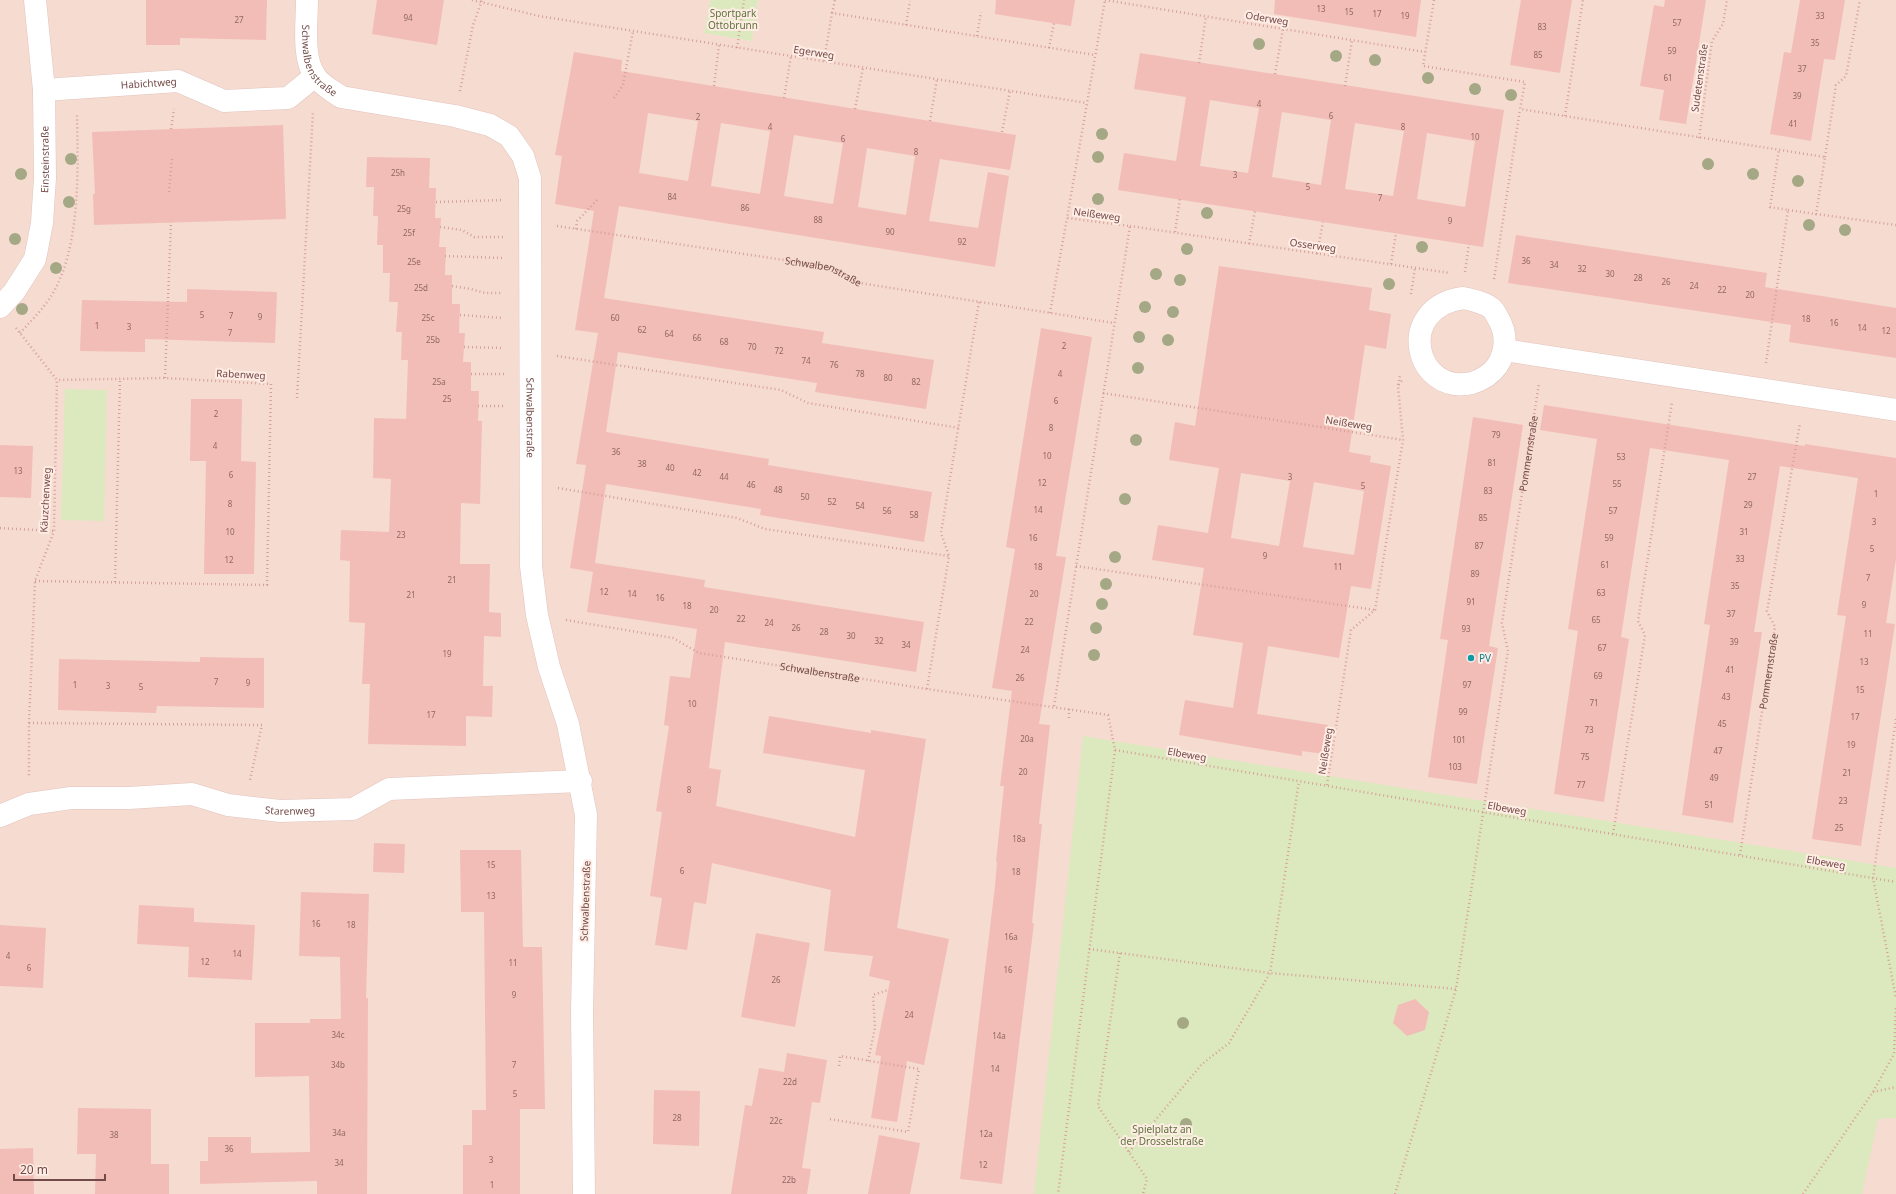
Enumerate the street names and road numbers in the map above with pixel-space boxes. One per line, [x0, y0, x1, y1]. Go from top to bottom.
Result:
street label: Oderweg [1244, 8, 1290, 28]
street label: Schwalbenstraße [299, 24, 340, 100]
street label: Egerweg [793, 42, 835, 62]
street label: Sudetenstraße [1687, 43, 1711, 113]
street label: Habichtweg [120, 74, 177, 92]
street label: Einsteinstraße [37, 125, 52, 193]
street label: Neißeweg [1073, 204, 1121, 224]
street label: Osserweg [1289, 235, 1337, 255]
street label: Schwalbenstraße [784, 253, 865, 290]
street label: Rabenweg [216, 366, 266, 382]
street label: Schwalbenstraße [524, 377, 538, 458]
street label: Neißeweg [1325, 412, 1373, 434]
street label: Pommernstraße [1515, 414, 1541, 492]
street label: Käuzchenweg [36, 467, 54, 533]
street label: Pommernstraße [1755, 632, 1781, 710]
street label: Schwalbenstraße [779, 659, 861, 685]
street label: Neißeweg [1314, 727, 1336, 775]
street label: Elbeweg [1166, 744, 1208, 764]
street label: Elbeweg [1486, 798, 1528, 818]
street label: Starenweg [264, 802, 315, 818]
street label: Elbeweg [1805, 852, 1847, 872]
street label: Schwalbenstraße [577, 860, 593, 941]

